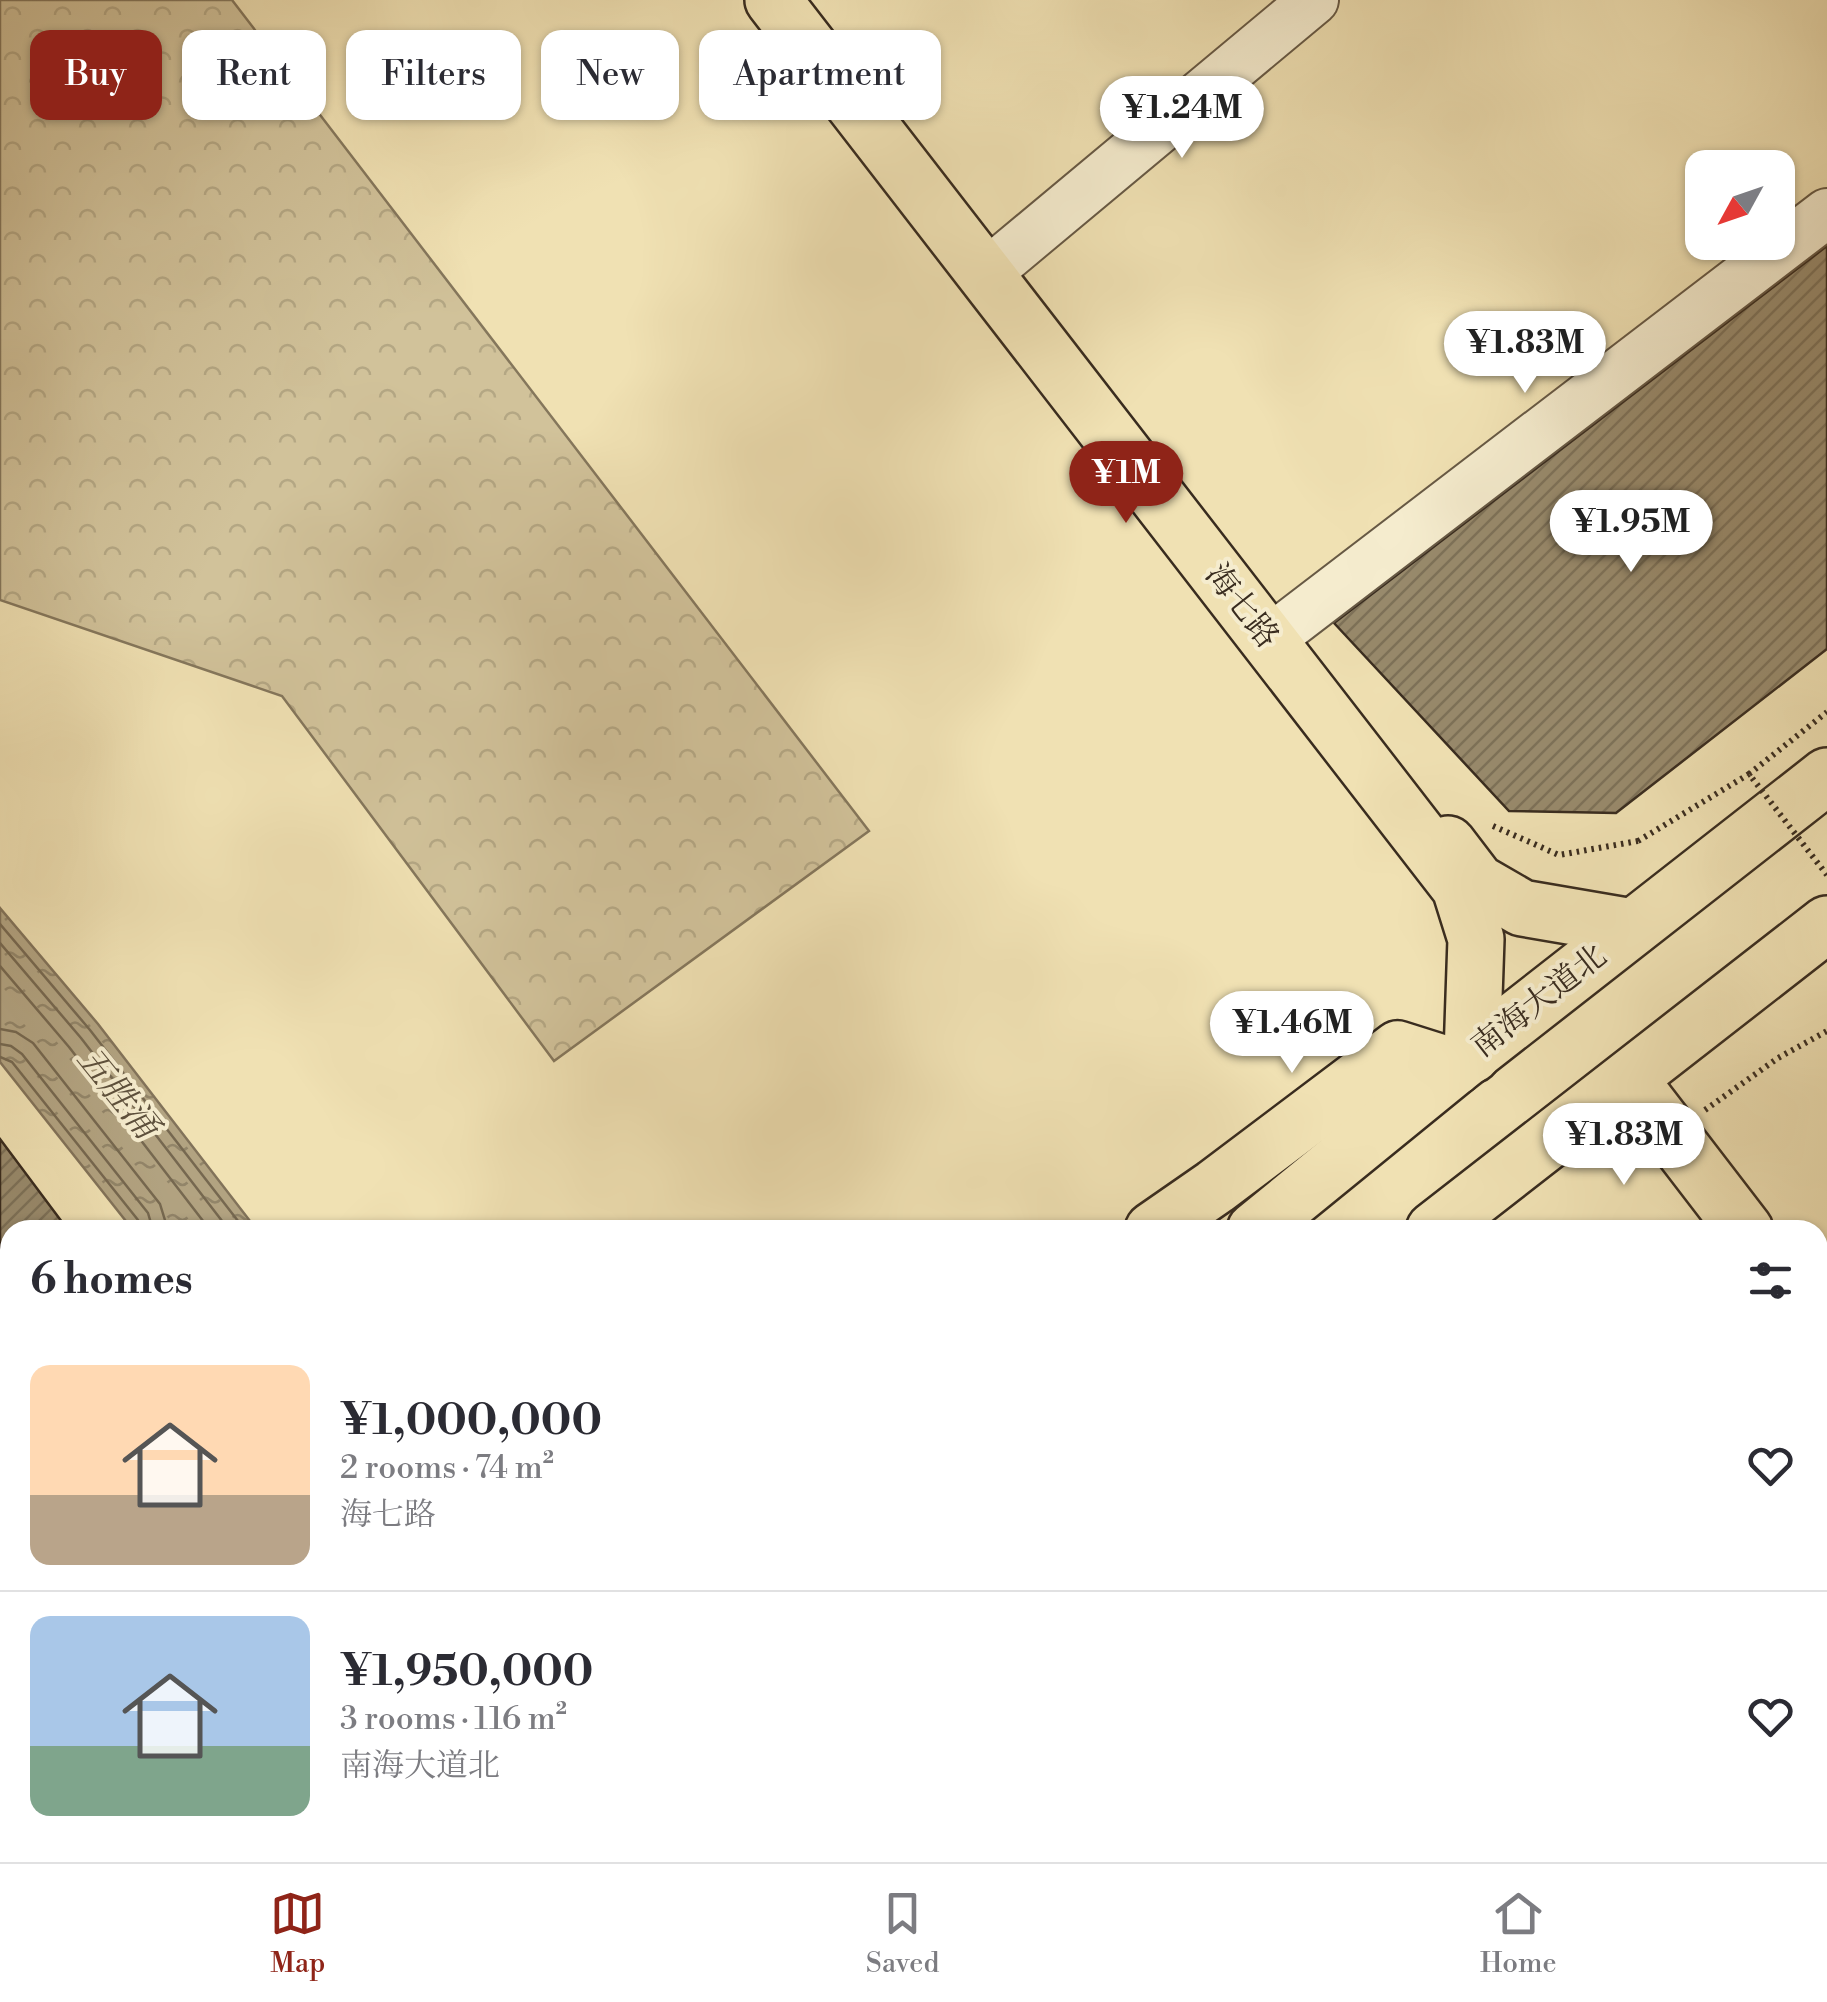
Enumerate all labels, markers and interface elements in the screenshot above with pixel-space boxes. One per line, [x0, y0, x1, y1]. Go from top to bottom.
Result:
chip: Buy [30, 30, 162, 120]
chip: Rent [182, 30, 326, 120]
chip: Filters [346, 30, 521, 120]
chip: New [541, 30, 679, 120]
chip: Apartment [699, 30, 941, 120]
pin: ¥1.24M [1101, 76, 1263, 161]
text: ¥1.24M [1122, 88, 1242, 128]
north arrow [1685, 150, 1795, 260]
map controls [1685, 150, 1795, 260]
pin: ¥1.83M [1444, 311, 1606, 396]
text: ¥1.83M [1466, 323, 1584, 363]
pin: ¥1M [1078, 441, 1174, 526]
text: ¥1M [1091, 453, 1161, 493]
pin: ¥1.95M [1550, 490, 1712, 575]
text: ¥1.95M [1572, 502, 1690, 542]
street label: 海七路 [1197, 556, 1287, 656]
street label: 南海大道北 [1464, 936, 1614, 1066]
pin: ¥1.46M [1211, 991, 1373, 1076]
text: ¥1.46M [1232, 1003, 1352, 1043]
water label: 五胜涌 [67, 1039, 169, 1150]
pin: ¥1.83M [1543, 1103, 1705, 1188]
text: ¥1.83M [1565, 1115, 1683, 1155]
icon: filters [1743, 1253, 1798, 1308]
text: 6 homes [30, 1254, 193, 1307]
text: ¥1,000,000 [340, 1395, 602, 1448]
icon: home [110, 1405, 230, 1525]
icon: heart [1743, 1438, 1798, 1493]
text: 2 rooms · 74 m² [340, 1448, 554, 1488]
text: 海七路 [340, 1495, 436, 1535]
text: ¥1,950,000 [340, 1646, 593, 1699]
icon: home [110, 1656, 230, 1776]
icon: heart [1743, 1689, 1798, 1744]
text: 3 rooms · 116 m² [340, 1699, 567, 1739]
text: 南海大道北 [340, 1746, 500, 1786]
tab: Map [270, 1886, 325, 1981]
tab: Saved [866, 1886, 939, 1981]
tab: Home [1480, 1886, 1557, 1981]

